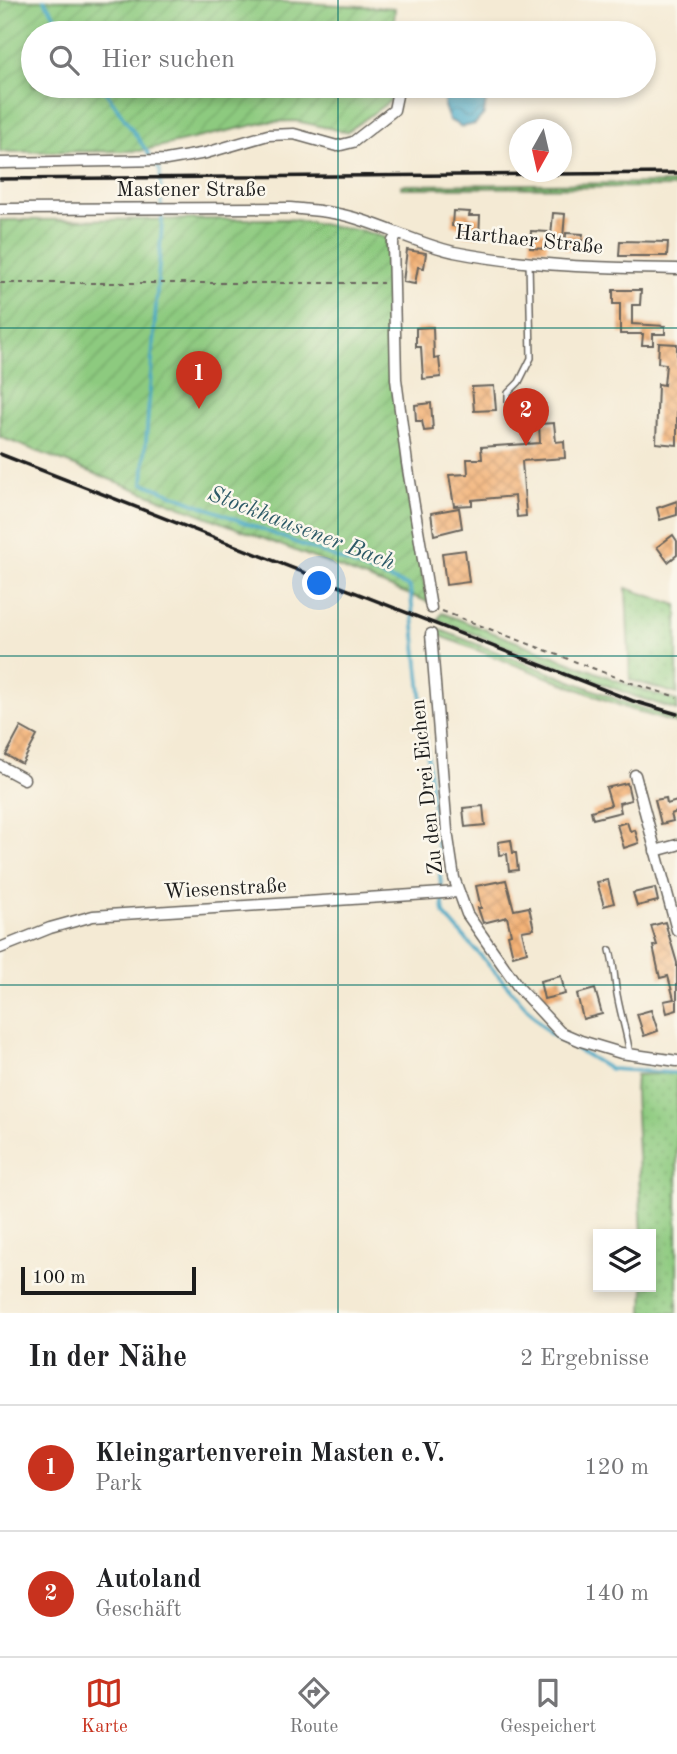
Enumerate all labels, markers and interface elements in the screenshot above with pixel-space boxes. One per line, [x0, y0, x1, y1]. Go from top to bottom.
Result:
search box [21, 21, 656, 98]
icon: search [45, 41, 83, 79]
text: Hier suchen [101, 47, 235, 73]
north arrow [509, 119, 572, 182]
street label: Mastener Straße [116, 180, 266, 201]
street label: Harthaer Straße [454, 222, 604, 259]
pin: 1 [176, 351, 222, 409]
pin: 2 [503, 388, 549, 446]
water label: Stockhausener Bach [205, 482, 398, 575]
your location [302, 566, 336, 600]
street label: Zu den Drei Eichen [408, 698, 447, 876]
street label: Wiesenstraße [163, 876, 287, 903]
map controls [593, 1229, 656, 1292]
button: layers [593, 1229, 656, 1292]
scale bar [21, 1264, 196, 1296]
text: 100 m [32, 1269, 85, 1288]
text: In der Nähe [28, 1343, 187, 1373]
text: 2 Ergebnisse [520, 1347, 649, 1370]
text: Kleingartenverein Masten e.V. [95, 1441, 445, 1467]
text: 1 [44, 1456, 58, 1479]
text: 120 m [584, 1456, 649, 1479]
text: Park [95, 1472, 142, 1495]
text: Autoland [95, 1567, 201, 1593]
text: 2 [44, 1582, 58, 1605]
text: 140 m [584, 1582, 649, 1605]
text: Geschäft [95, 1598, 182, 1621]
tab: Karte [81, 1674, 128, 1739]
tab: Route [290, 1674, 338, 1739]
tab: Gespeichert [500, 1674, 596, 1739]

